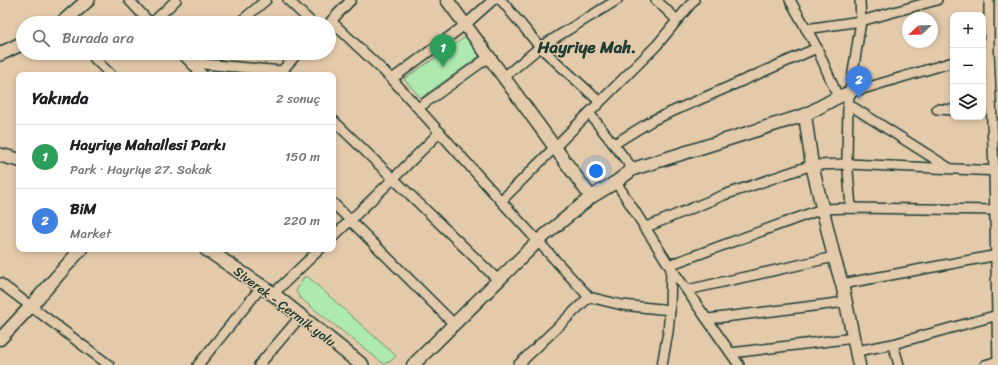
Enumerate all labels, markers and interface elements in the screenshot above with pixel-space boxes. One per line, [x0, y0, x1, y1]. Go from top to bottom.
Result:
north arrow [902, 12, 938, 48]
map controls [950, 12, 986, 120]
button: + [950, 12, 986, 48]
search box [16, 16, 336, 60]
text: Burada ara [62, 25, 134, 51]
icon: search [30, 27, 52, 49]
district label: Hayriye Mah. [537, 32, 636, 62]
pin: 1 [430, 34, 456, 67]
button: − [950, 48, 986, 84]
pin: 2 [846, 66, 872, 99]
text: Yakında [32, 83, 88, 113]
button: layers [950, 84, 986, 120]
text: 2 sonuç [276, 87, 320, 110]
text: Hayriye Mahallesi Parkı [70, 132, 226, 158]
text: 1 [42, 145, 48, 168]
text: 150 m [285, 145, 320, 168]
text: Park · Hayriye 27. Sokak [70, 158, 212, 181]
your location [586, 161, 606, 181]
text: BiM [70, 196, 96, 222]
text: 2 [41, 209, 49, 232]
text: 220 m [283, 209, 320, 232]
text: Market [70, 222, 111, 245]
street label: Siverek - Çermik yolu [228, 260, 341, 353]

